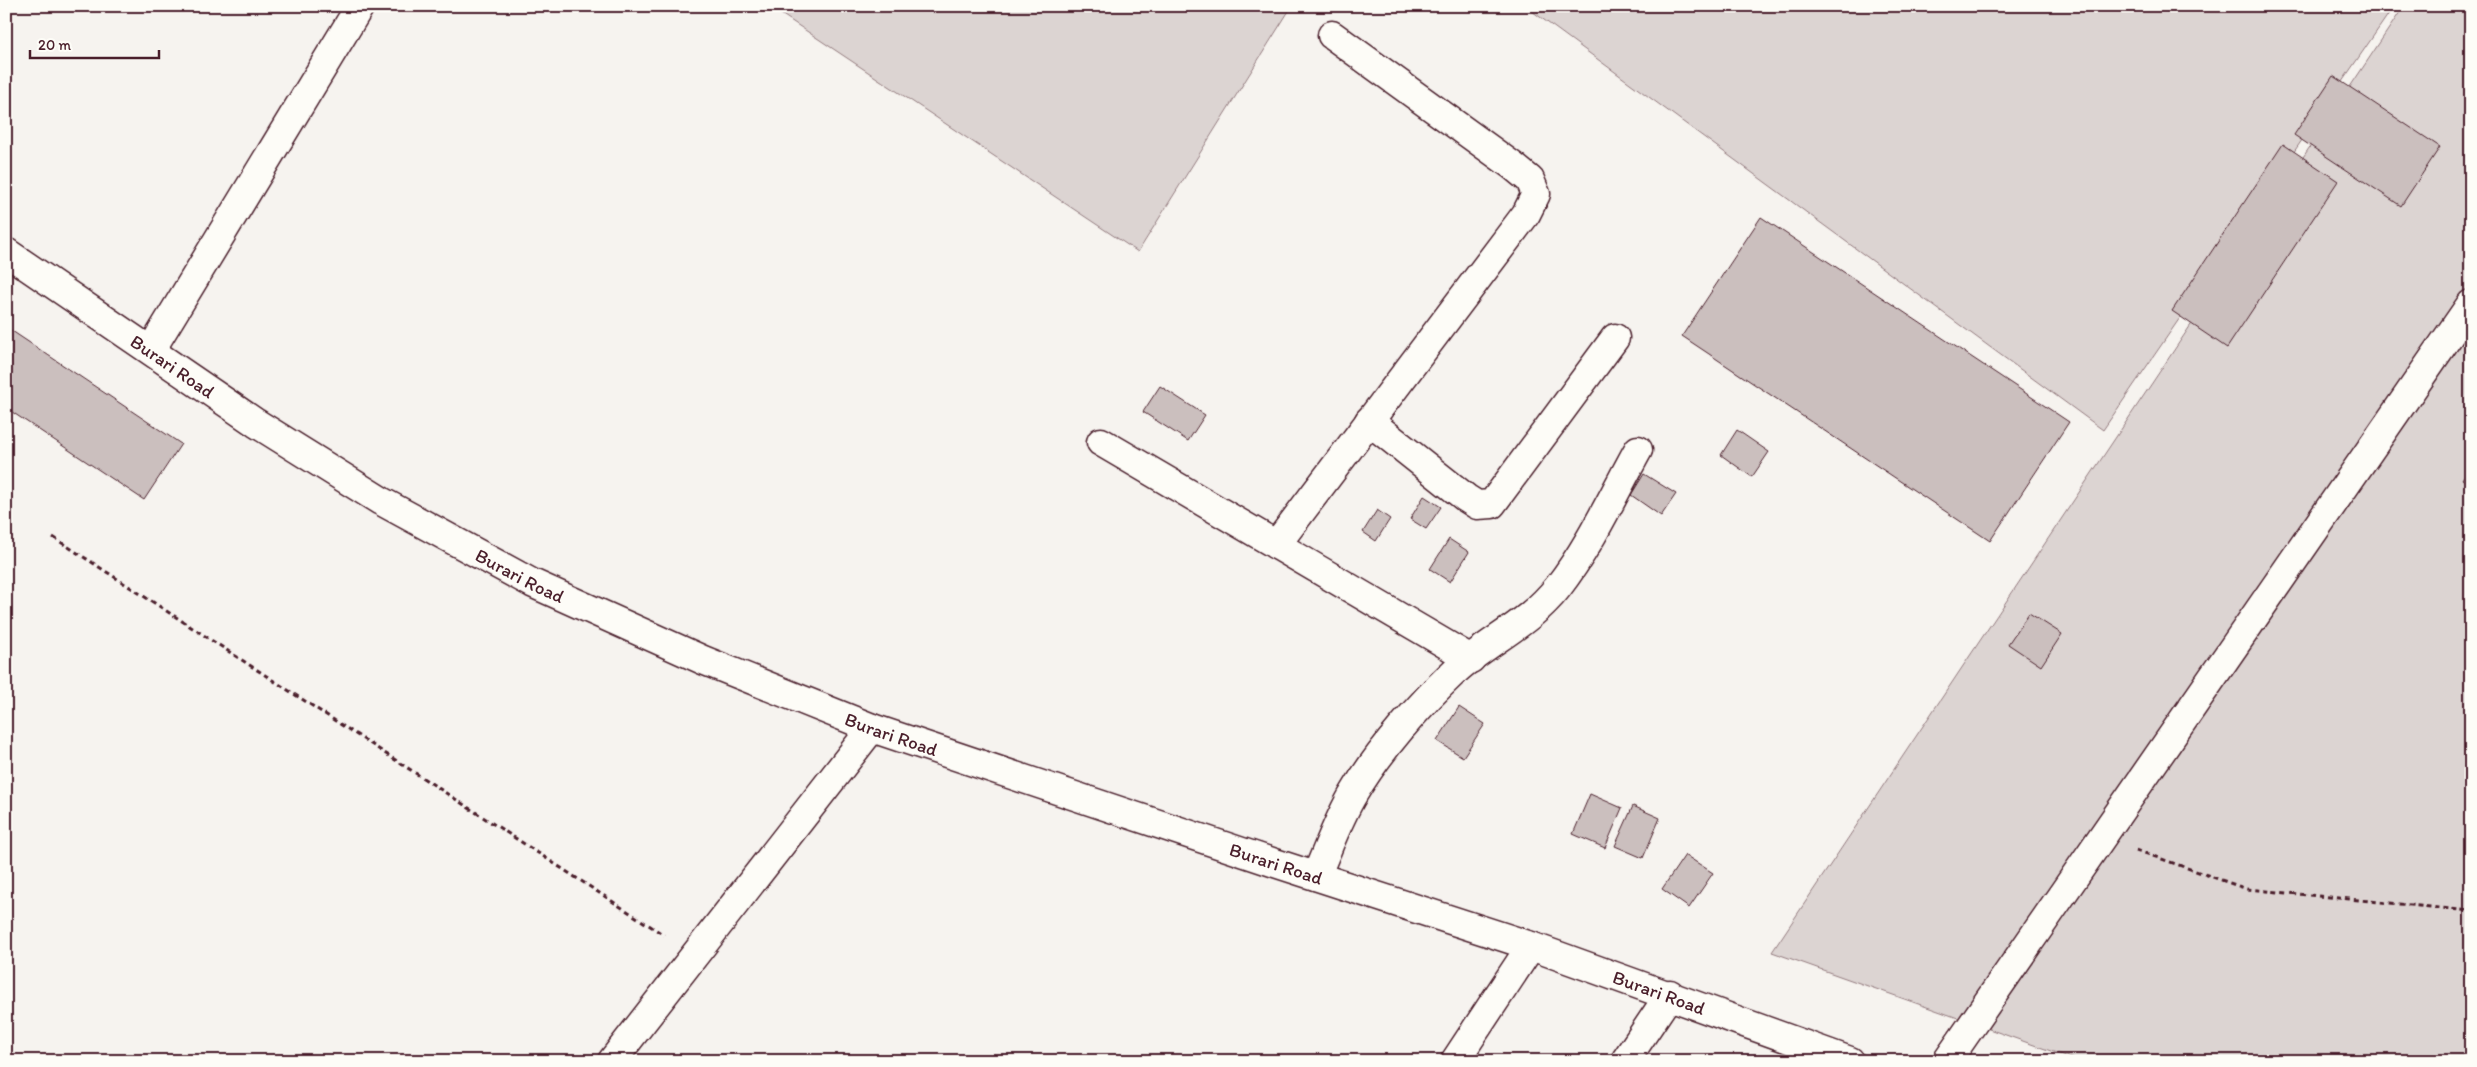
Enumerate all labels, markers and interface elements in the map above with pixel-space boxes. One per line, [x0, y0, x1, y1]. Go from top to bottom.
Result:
scale bar [30, 28, 159, 60]
text: 20 m [38, 36, 72, 54]
street label: Burari Road [126, 329, 220, 403]
street label: Burari Road [472, 543, 569, 608]
street label: Burari Road [842, 707, 941, 761]
street label: Burari Road [1227, 837, 1326, 889]
street label: Burari Road [1610, 965, 1709, 1020]

